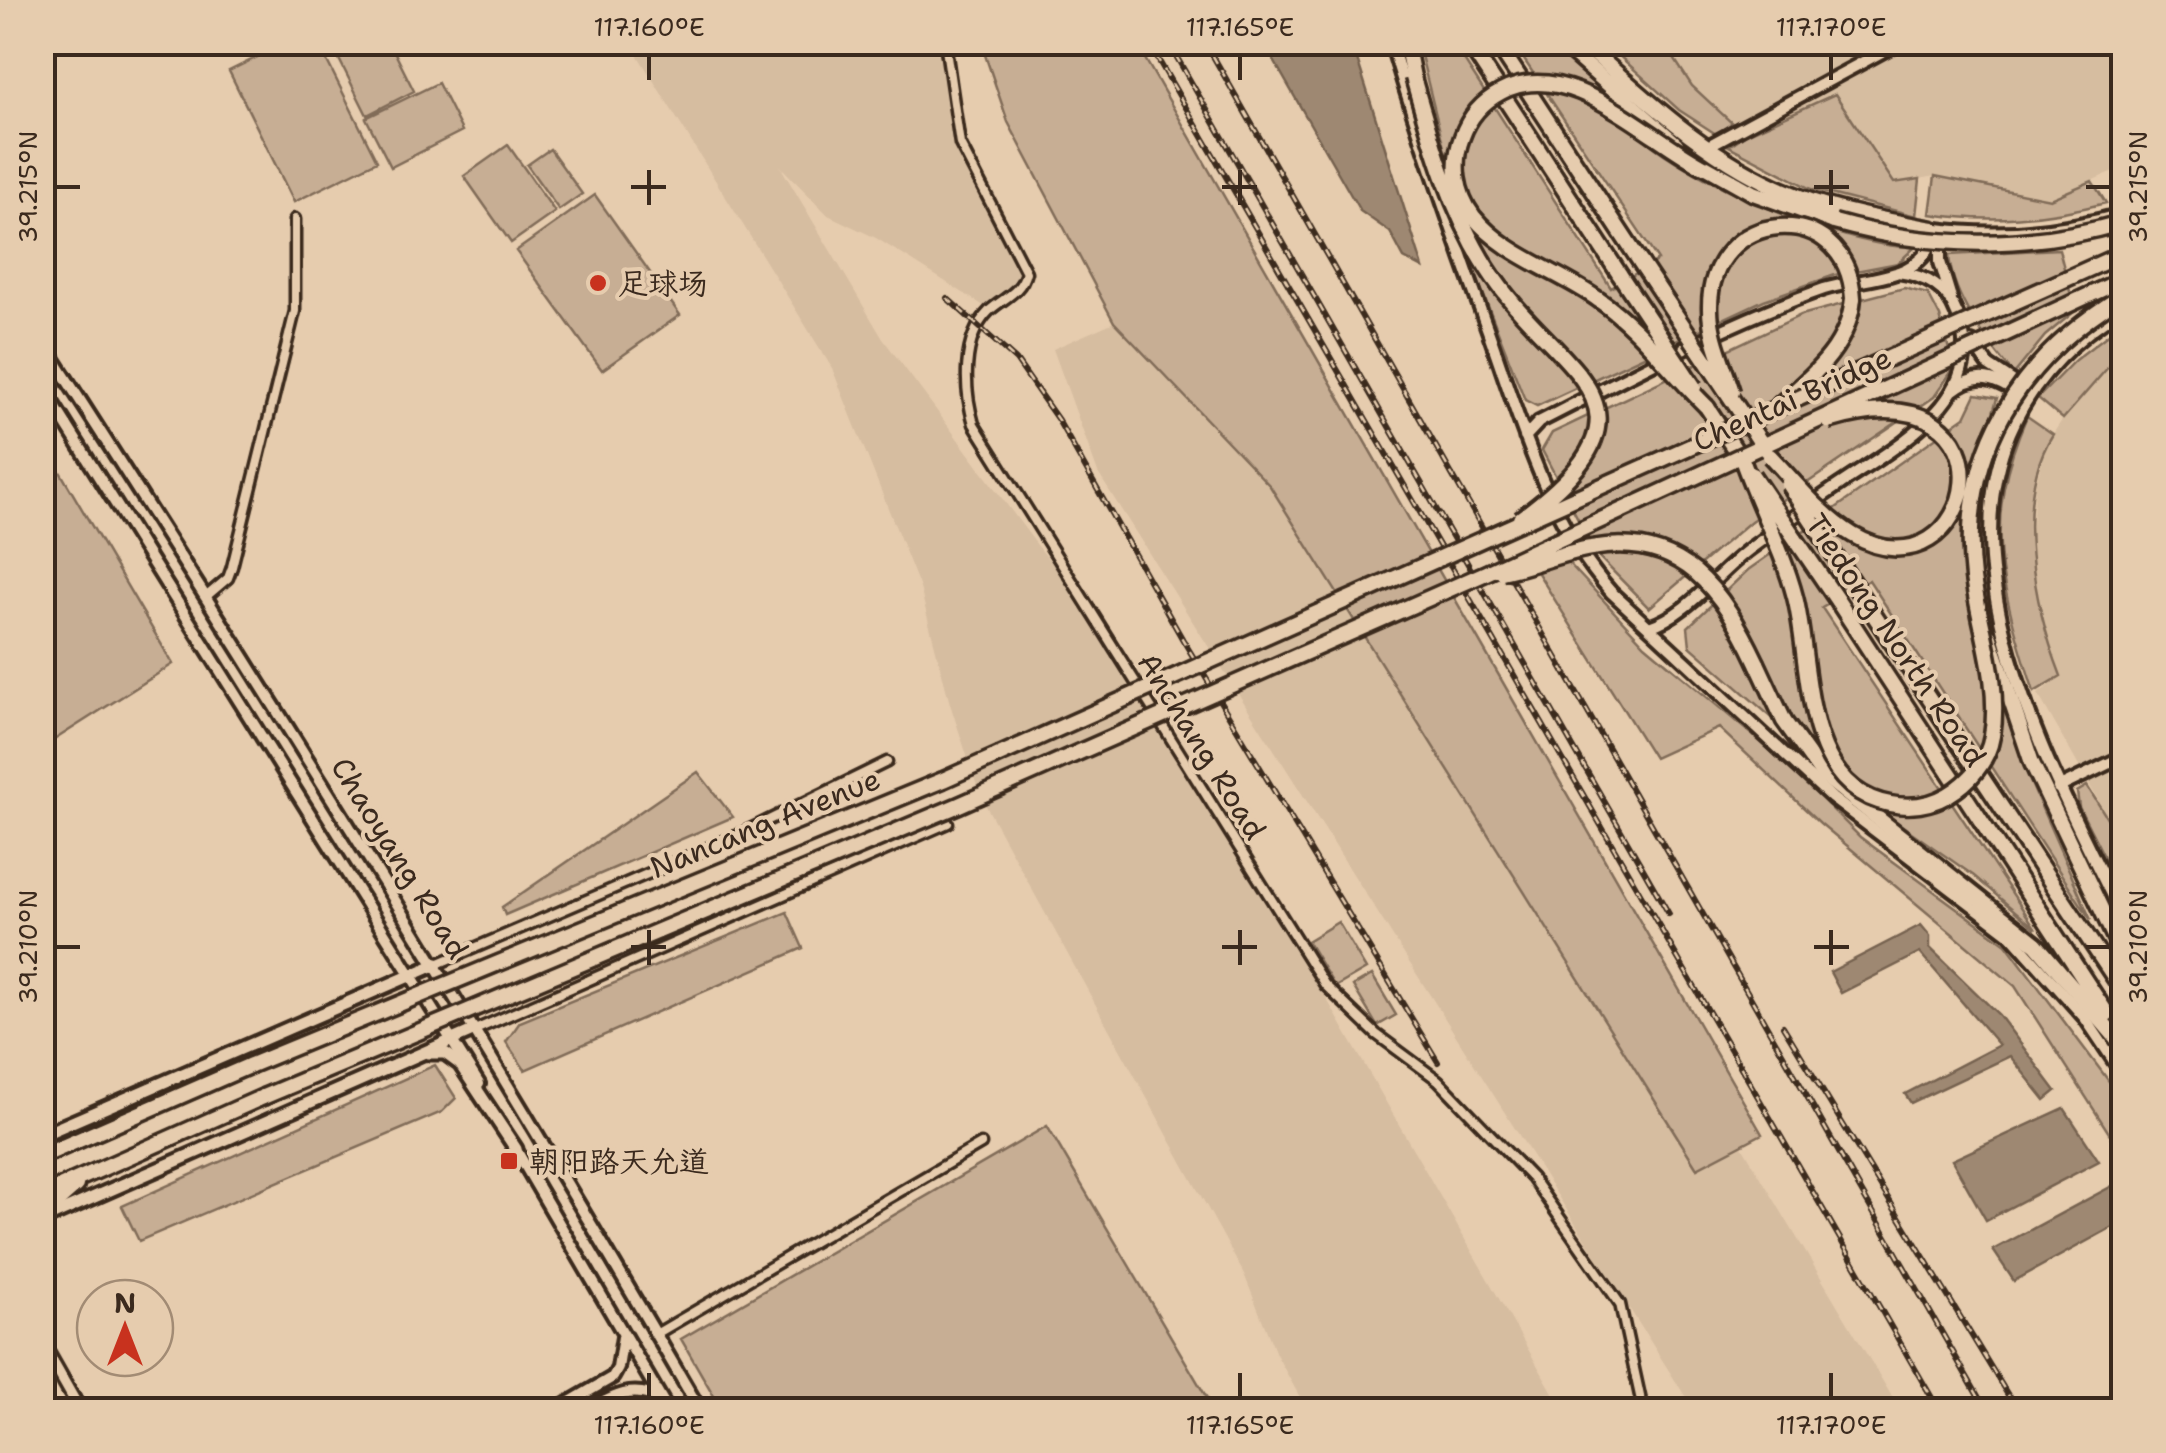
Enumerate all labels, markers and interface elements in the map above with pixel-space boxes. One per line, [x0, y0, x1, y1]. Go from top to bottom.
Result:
text: 117.160°E [593, 10, 705, 44]
text: 117.165°E [1186, 10, 1294, 44]
text: 117.170°E [1776, 10, 1886, 44]
text: 39.215°N [11, 131, 45, 243]
text: 39.215°N [2121, 131, 2155, 243]
place label: 足球场 [618, 263, 708, 304]
marker: 足球场 [587, 272, 609, 294]
street label: Chentai Bridge [1686, 337, 1898, 461]
street label: Tiedong North Road [1796, 505, 1996, 775]
street label: Anchang Road [1128, 645, 1276, 847]
street label: Chaoyang Road [322, 749, 478, 967]
street label: Nancang Avenue [644, 758, 886, 888]
text: 39.210°N [11, 890, 45, 1004]
text: 39.210°N [2121, 890, 2155, 1004]
place label: 朝阳路天允道 [529, 1141, 709, 1182]
marker: 朝阳路天允道 [498, 1150, 520, 1172]
north arrow [75, 1278, 175, 1378]
text: N [114, 1284, 136, 1322]
text: 117.160°E [593, 1408, 705, 1442]
text: 117.165°E [1186, 1408, 1294, 1442]
text: 117.170°E [1776, 1408, 1886, 1442]

